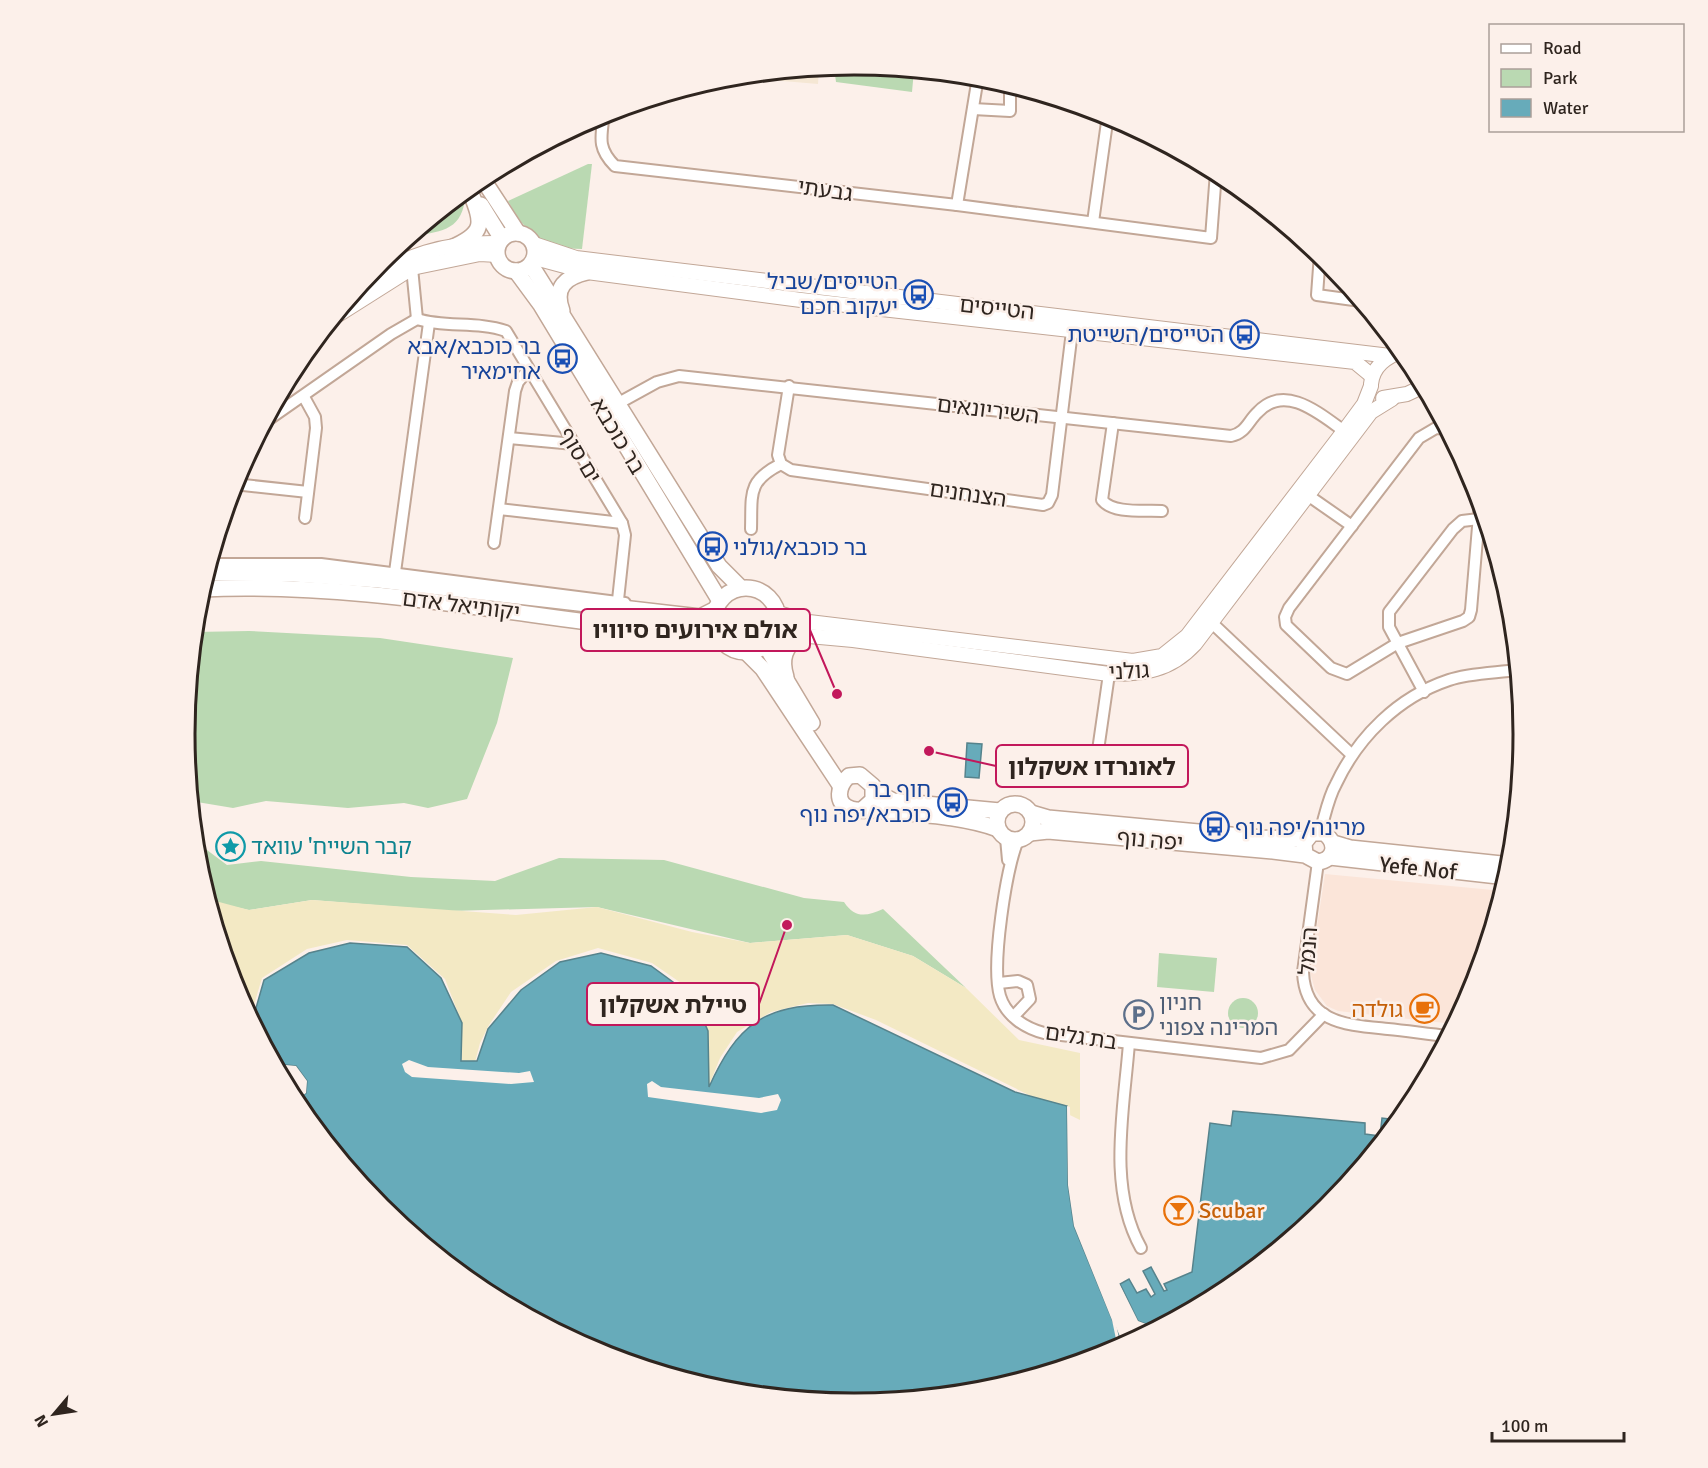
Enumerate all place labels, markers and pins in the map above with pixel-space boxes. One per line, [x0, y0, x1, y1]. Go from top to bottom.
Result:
place label: הטייסים/שביל יעקוב חכם [767, 268, 898, 320]
bus stop icon: הטייסים/שביל יעקוב חכם [903, 278, 935, 310]
bus stop icon: הטייסים/השייטת [1229, 318, 1261, 350]
place label: הטייסים/השייטת [1067, 321, 1224, 348]
place label: בר כוכבא/אבא אחימאיר [407, 333, 541, 385]
bus stop icon: בר כוכבא/אבא אחימאיר [546, 343, 578, 375]
bus stop icon: בר כוכבא/גולני [696, 531, 728, 563]
place label: בר כוכבא/גולני [733, 534, 867, 561]
callout: אולם אירועים סיוויו [581, 609, 810, 651]
callout: לאונרדו אשקלון [996, 745, 1188, 787]
place label: חוף בר כוכבא/יפה נוף [800, 776, 931, 828]
bus stop icon: חוף בר כוכבא/יפה נוף [936, 786, 968, 818]
bus stop icon: מרינה/יפה נוף [1198, 811, 1230, 843]
place label: מרינה/יפה נוף [1235, 814, 1365, 841]
place icon: קבר השייח' עוואד [214, 830, 246, 862]
place label: קבר השייח' עוואד [251, 833, 412, 860]
callout: טיילת אשקלון [587, 983, 759, 1025]
place label: חניון המרינה צפוני [1159, 989, 1278, 1041]
cafe icon: גולדה [1408, 993, 1440, 1025]
place label: גולדה [1351, 996, 1403, 1023]
parking icon: חניון המרינה צפוני [1122, 999, 1154, 1031]
bar icon: Scubar [1162, 1194, 1194, 1226]
place label: Scubar [1199, 1197, 1264, 1224]

